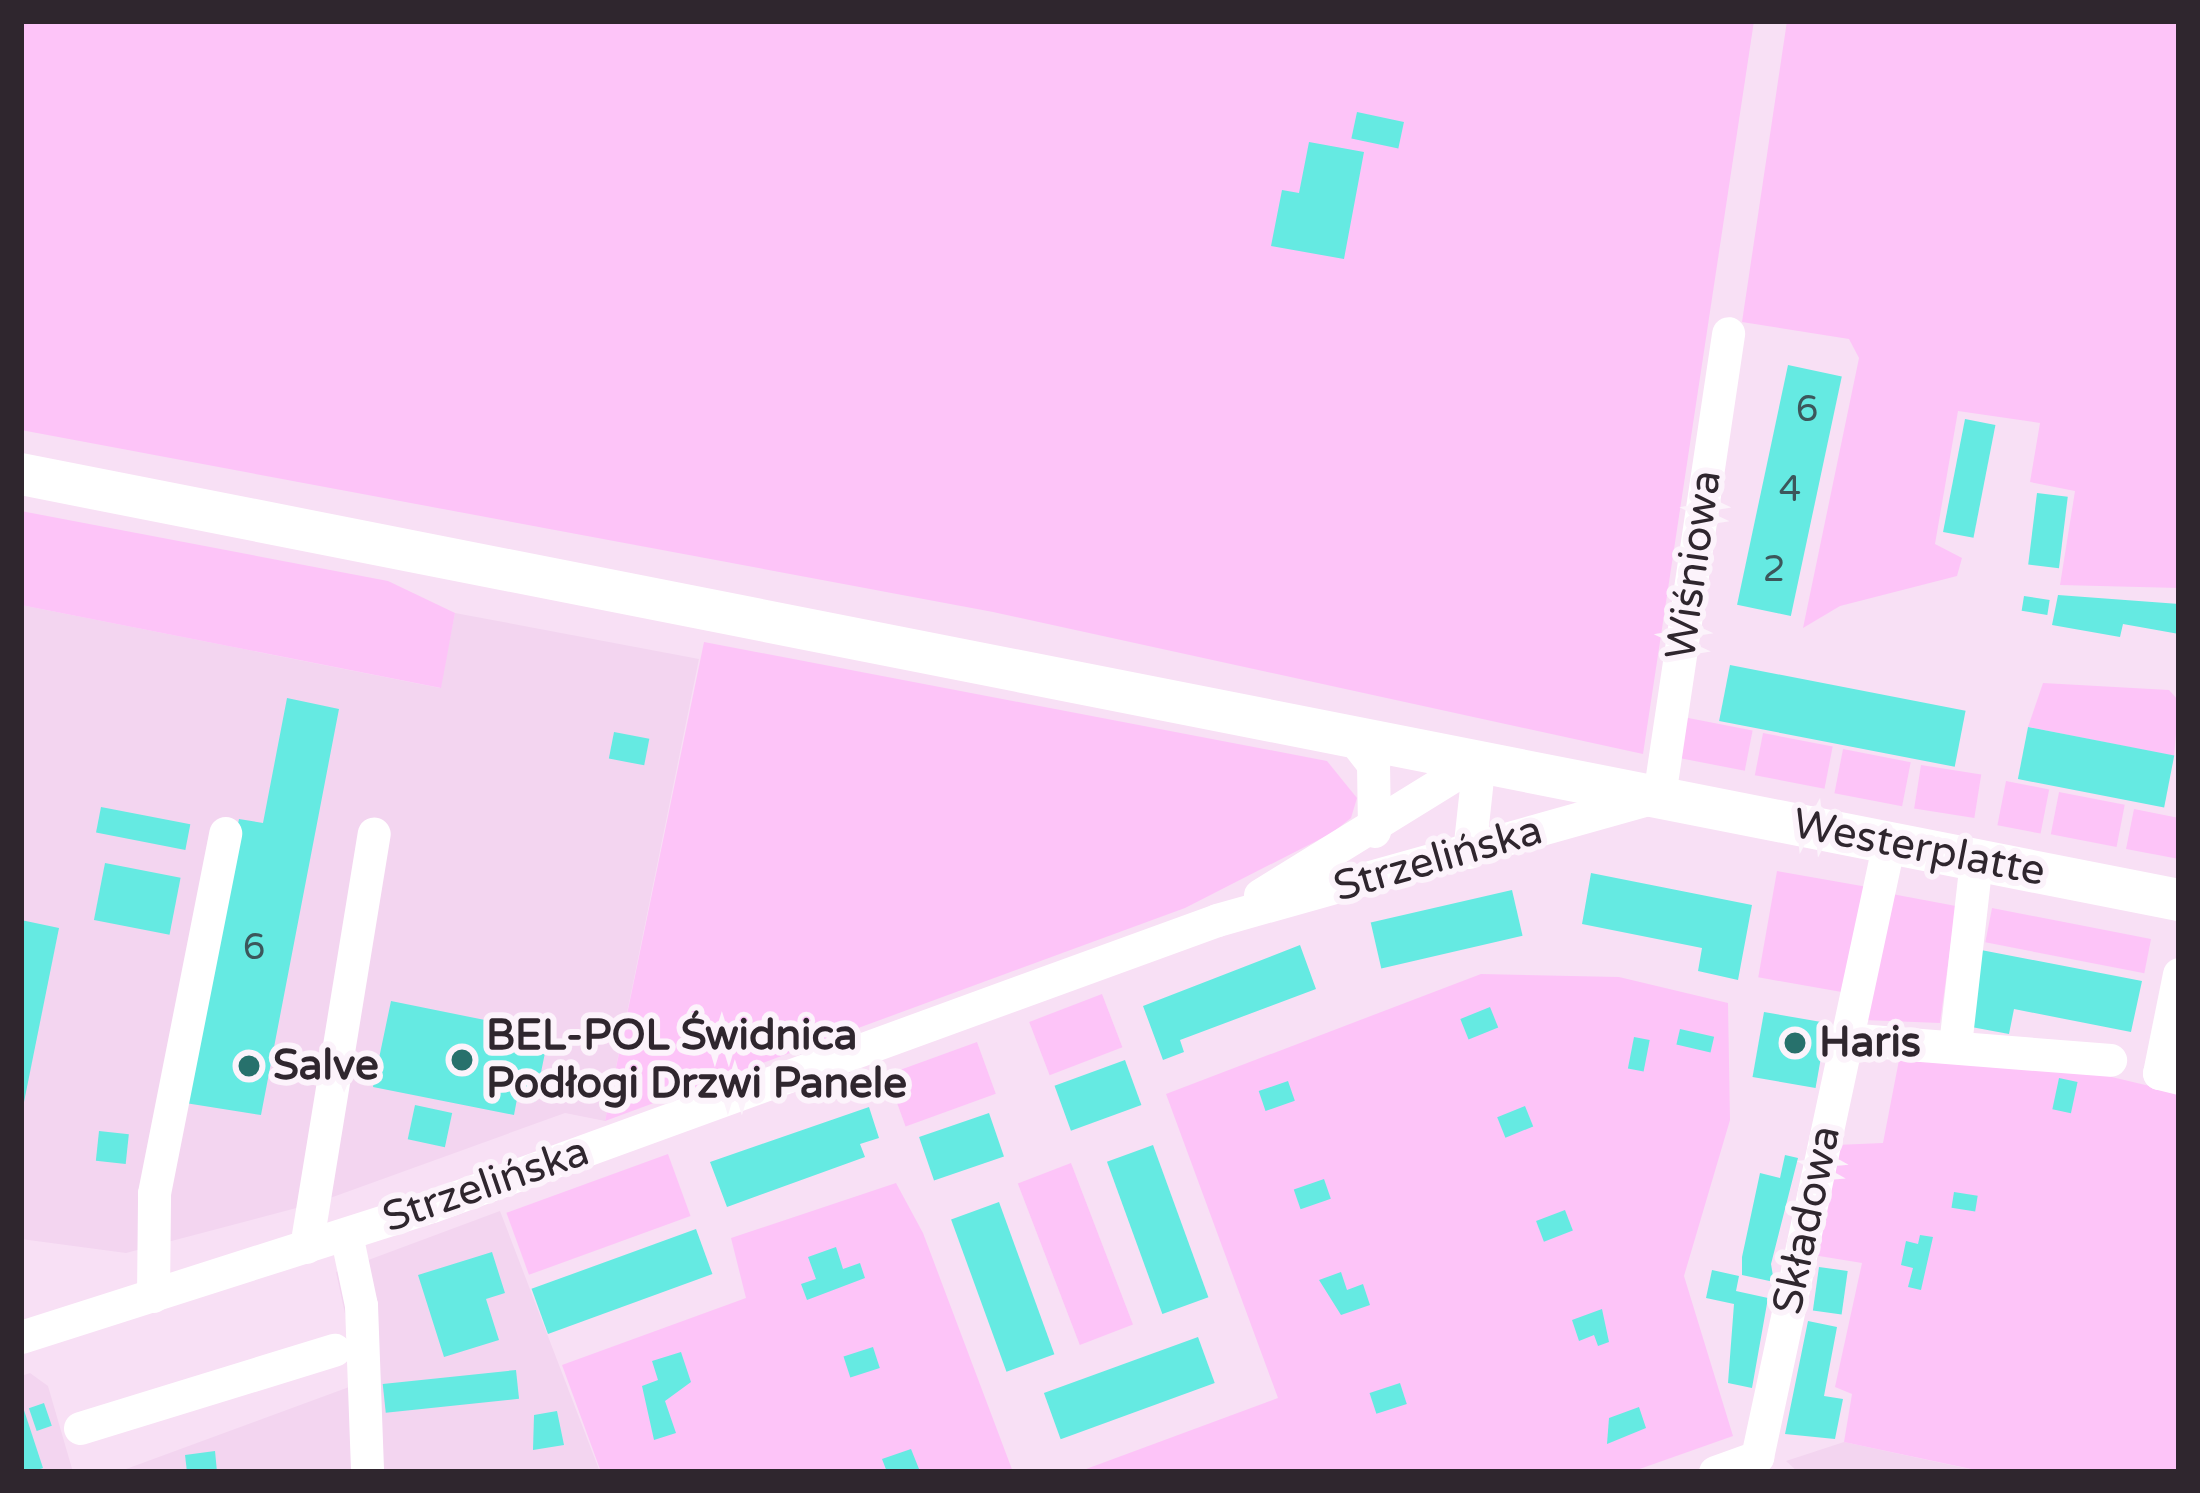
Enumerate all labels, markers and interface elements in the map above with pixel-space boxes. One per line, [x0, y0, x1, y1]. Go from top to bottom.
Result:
house number: 6 [1796, 388, 1818, 432]
street label: Wiśniowa [1656, 467, 1732, 663]
house number: 4 [1779, 468, 1801, 512]
house number: 2 [1763, 548, 1785, 592]
street label: Westerplatte [1789, 799, 2049, 897]
street label: Strzelińska [1328, 805, 1548, 913]
house number: 6 [243, 926, 265, 970]
place label: BEL-POL Świdnica Podłogi Drzwi Panele [486, 1011, 907, 1110]
place label: Haris [1819, 1018, 1921, 1068]
marker: Haris [1782, 1030, 1808, 1056]
place label: Salve [273, 1041, 379, 1091]
marker: BEL-POL Świdnica Podłogi Drzwi Panele [449, 1047, 475, 1073]
marker: Salve [236, 1053, 262, 1079]
street label: Składowa [1762, 1121, 1852, 1319]
street label: Strzelińska [376, 1126, 596, 1244]

